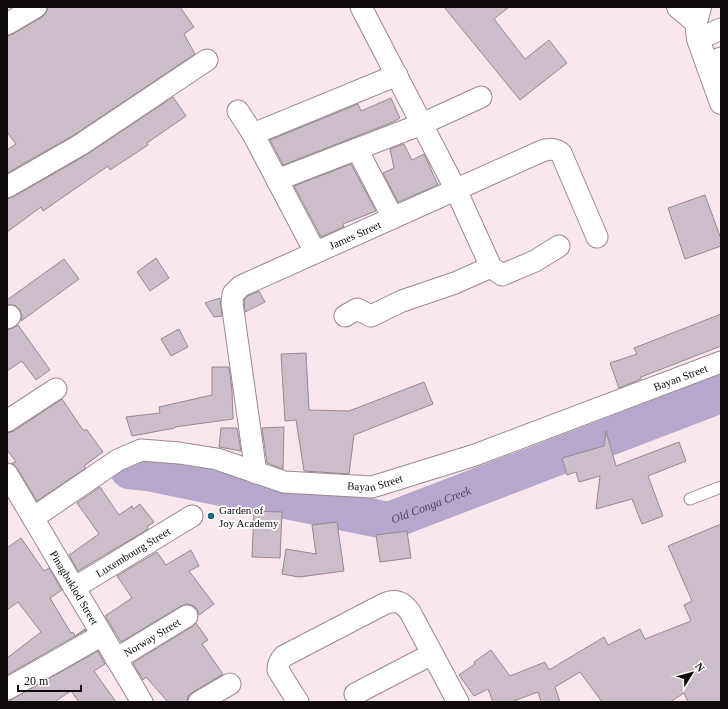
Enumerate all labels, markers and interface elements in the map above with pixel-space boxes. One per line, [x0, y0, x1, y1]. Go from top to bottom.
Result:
street label: James Street [327, 218, 383, 252]
street label: Bayan Street [652, 362, 709, 393]
street label: Bayan Street [347, 472, 404, 493]
water label: Old Conga Creek [389, 483, 473, 527]
place label: Garden of Joy Academy [219, 504, 279, 529]
marker: Garden of Joy Academy [206, 511, 216, 521]
street label: Luxembourg Street [93, 525, 172, 579]
street label: Pinagbuklod Street [48, 548, 101, 627]
street label: Norway Street [121, 616, 182, 659]
north arrow [672, 653, 712, 693]
text: N [693, 660, 707, 674]
scale bar [18, 667, 81, 693]
text: 20 m [24, 674, 49, 688]

